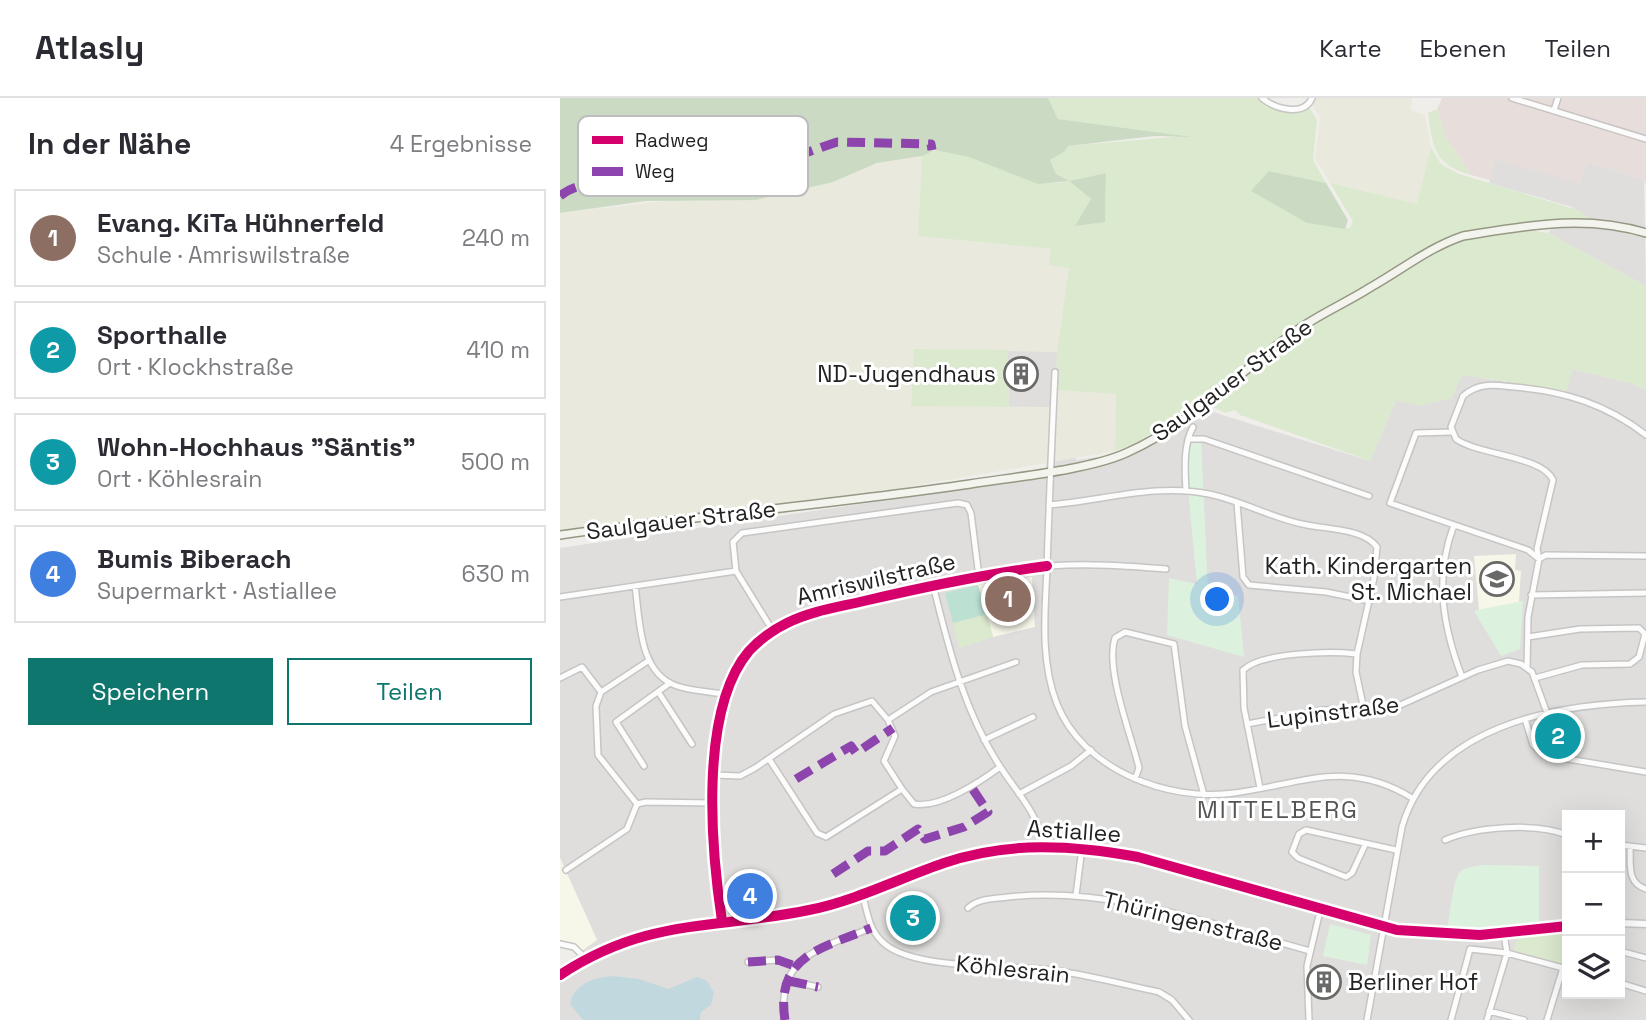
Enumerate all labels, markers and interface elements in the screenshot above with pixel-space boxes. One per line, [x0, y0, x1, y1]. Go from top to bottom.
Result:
text: Atlasly [35, 27, 144, 69]
text: Karte [1319, 33, 1382, 64]
text: Ebenen [1420, 33, 1506, 64]
text: Teilen [1544, 33, 1611, 64]
legend [578, 116, 808, 196]
text: In der Nähe [28, 124, 191, 163]
text: Radweg [635, 128, 708, 153]
text: 4 Ergebnisse [390, 129, 532, 159]
text: Weg [635, 159, 675, 184]
text: Evang. KiTa Hühnerfeld [97, 206, 384, 240]
text: 1 [48, 223, 58, 253]
text: 240 m [462, 223, 530, 253]
text: Schule · Amriswilstraße [97, 240, 350, 270]
street label: Saulgauer Straße [1146, 312, 1318, 448]
text: Sporthalle [97, 318, 227, 352]
text: 2 [46, 335, 60, 365]
text: 410 m [466, 335, 530, 365]
text: Ort · Klockhstraße [97, 352, 294, 382]
building icon: ND-Jugendhaus [1002, 355, 1040, 393]
place label: ND-Jugendhaus [817, 359, 996, 389]
text: Wohn-Hochhaus "Säntis" [97, 430, 416, 464]
text: 3 [46, 447, 60, 477]
text: 500 m [461, 447, 530, 477]
text: Ort · Köhlesrain [97, 464, 262, 494]
street label: Saulgauer Straße [584, 493, 778, 547]
text: Bumis Biberach [97, 542, 291, 576]
street label: Amriswilstraße [794, 546, 958, 612]
place label: Kath. Kindergarten St. Michael [1265, 551, 1472, 607]
text: 4 [46, 559, 60, 589]
text: 630 m [462, 559, 530, 589]
school or university icon: Kath. Kindergarten St. Michael [1478, 560, 1516, 598]
pin: 1 [985, 573, 1031, 625]
text: Supermarkt · Astiallee [97, 576, 337, 606]
your location [1200, 582, 1234, 616]
button: Speichern [28, 658, 273, 725]
button: Teilen [287, 658, 532, 725]
street label: Lupinstraße [1265, 689, 1401, 735]
pin: 2 [1535, 710, 1581, 762]
district label: MITTELBERG [1197, 794, 1359, 825]
map controls [1562, 810, 1625, 999]
button: + [1562, 810, 1625, 873]
street label: Astiallee [1026, 813, 1122, 849]
pin: 4 [727, 870, 773, 922]
button: − [1562, 873, 1625, 936]
street label: Thüringenstraße [1100, 884, 1286, 958]
pin: 3 [890, 892, 936, 944]
button: layers [1562, 936, 1625, 999]
street label: Köhlesrain [954, 948, 1072, 990]
building icon: Berliner Hof [1305, 963, 1343, 1001]
place label: Berliner Hof [1348, 967, 1478, 997]

